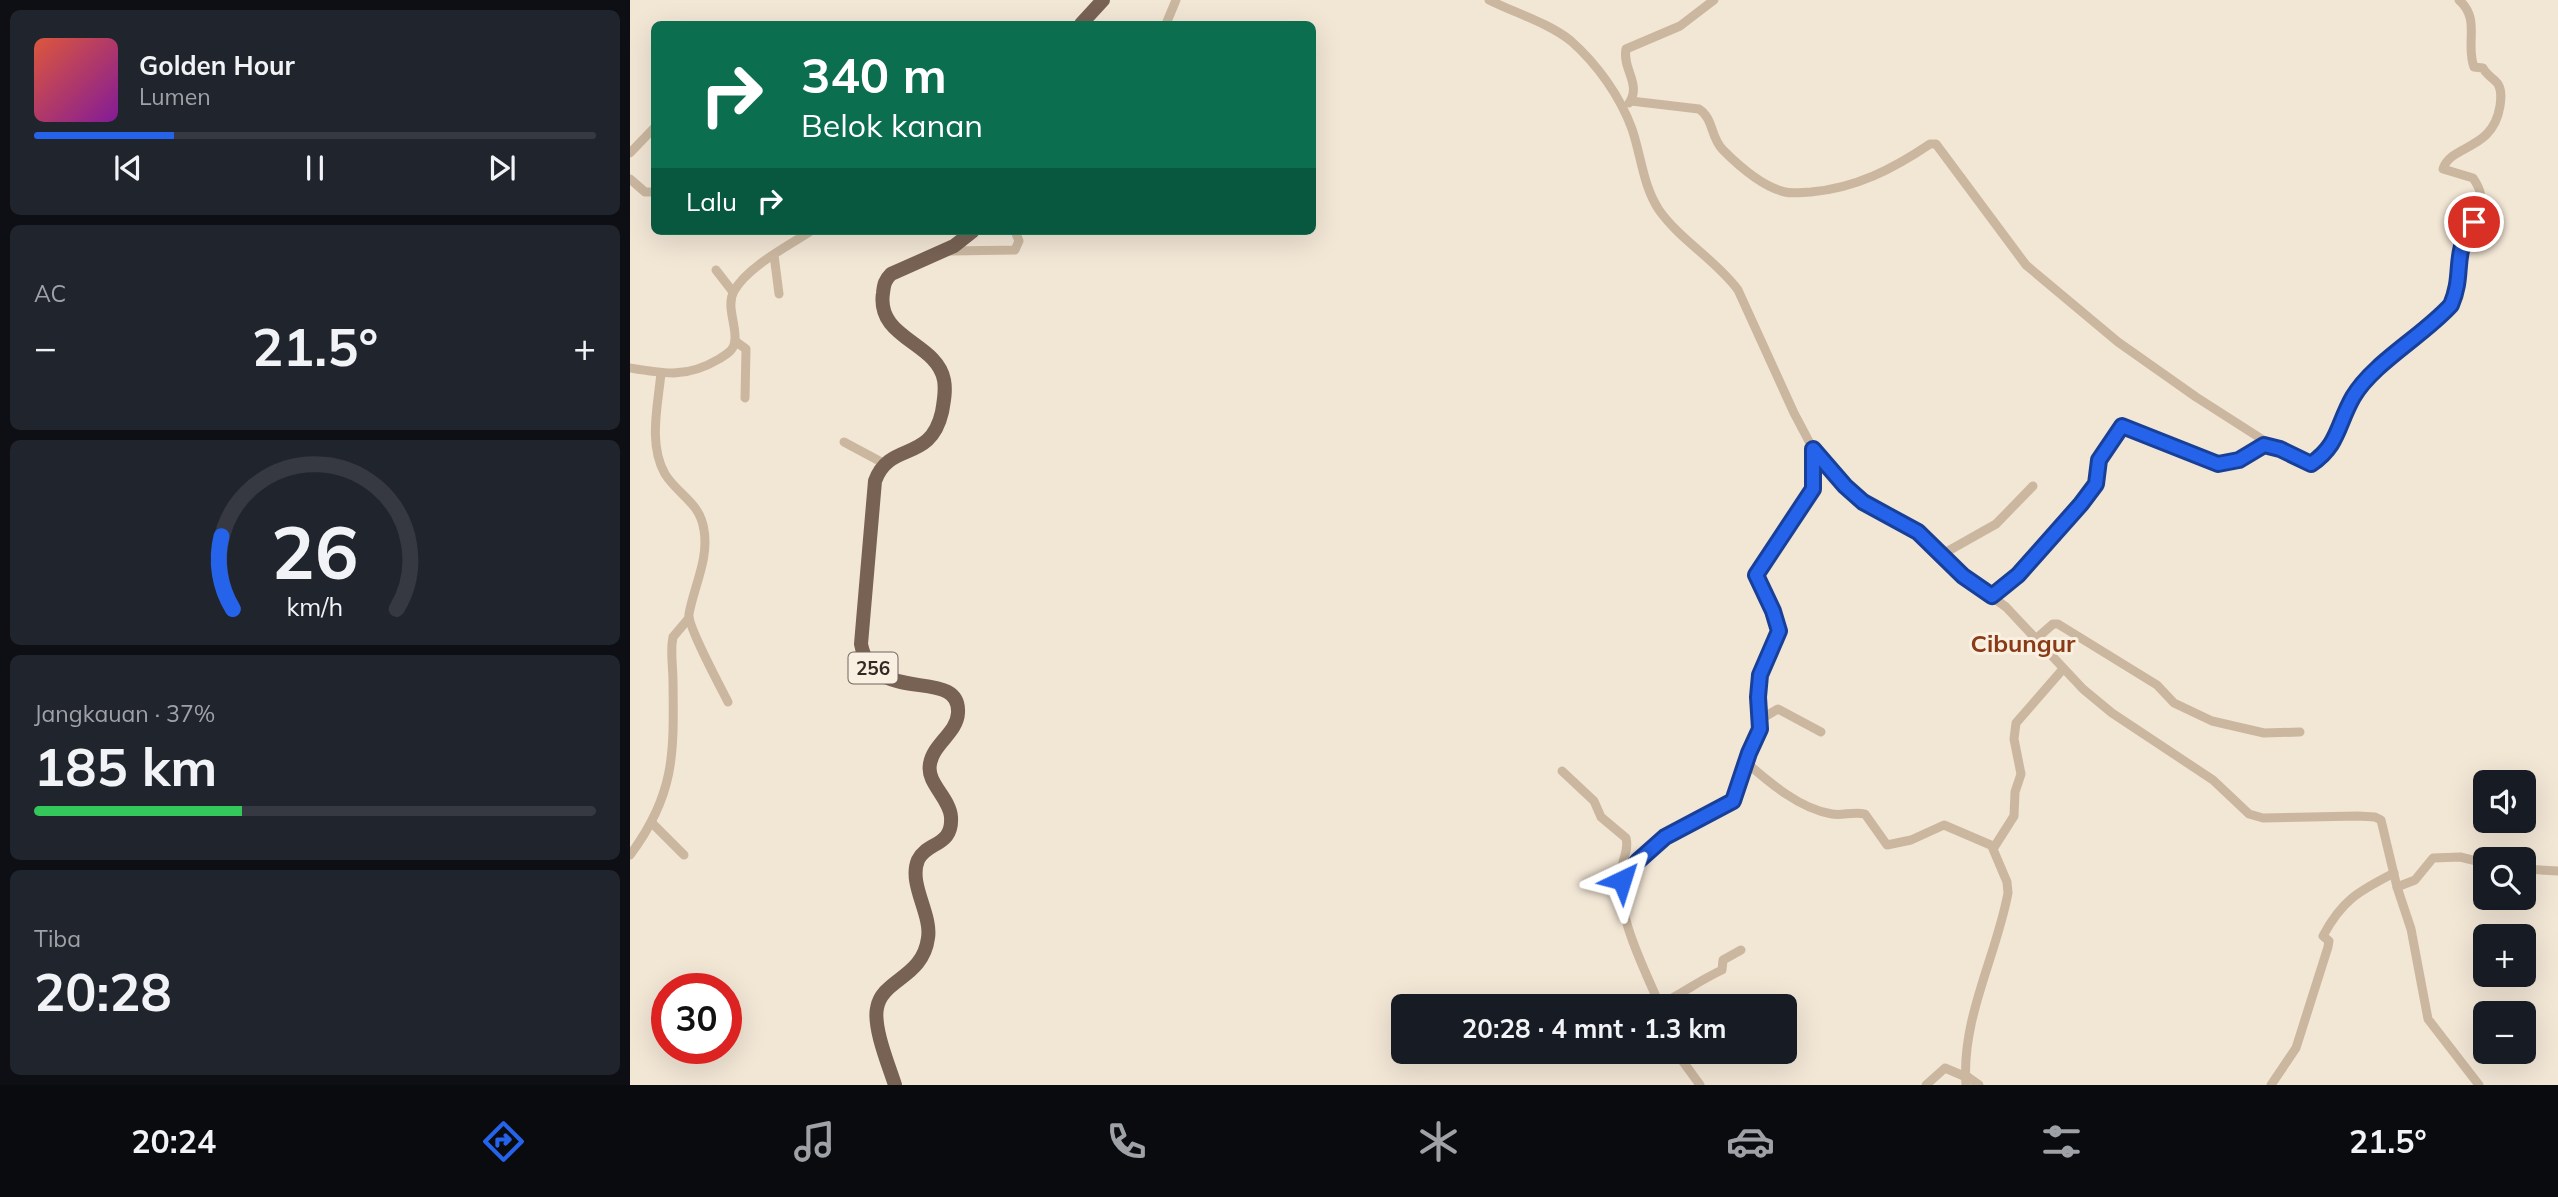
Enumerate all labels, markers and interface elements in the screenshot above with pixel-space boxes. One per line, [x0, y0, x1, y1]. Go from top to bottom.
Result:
text: 340 m [801, 44, 947, 105]
text: Golden Hour [139, 49, 295, 82]
icon: right [686, 49, 777, 140]
text: Lumen [139, 82, 211, 111]
text: Belok kanan [801, 105, 983, 145]
icon: previous [109, 149, 147, 187]
icon: pause [296, 149, 334, 187]
icon: next [483, 149, 521, 187]
icon: right [751, 182, 789, 220]
text: Lalu [686, 185, 737, 218]
pin [2444, 192, 2504, 252]
icon: arrive [2455, 203, 2493, 241]
text: AC [34, 279, 66, 308]
text: 21.5° [252, 314, 378, 379]
text: − [34, 323, 57, 371]
text: + [573, 323, 596, 371]
text: 26 [271, 506, 359, 597]
text: km/h [287, 590, 343, 621]
district label: Cibungur [1970, 628, 2076, 658]
road number: 256 [848, 652, 898, 684]
text: Jangkauan · 37% [34, 699, 215, 728]
text: 185 km [34, 734, 217, 799]
map controls [2473, 770, 2536, 1064]
button: sound [2473, 770, 2536, 833]
position arrow [1585, 843, 1659, 917]
button: search [2473, 847, 2536, 910]
text: Tiba [34, 924, 81, 953]
button: + [2473, 924, 2536, 987]
text: 20:28 [34, 959, 172, 1024]
speed limit sign: 30 [651, 973, 742, 1064]
button: − [2473, 1001, 2536, 1064]
text: 20:28 · 4 mnt · 1.3 km [1462, 1012, 1726, 1045]
icon: directions [479, 1117, 528, 1166]
icon: music [790, 1117, 839, 1166]
icon: phone [1102, 1117, 1151, 1166]
icon: climate [1414, 1117, 1463, 1166]
icon: car [1726, 1117, 1775, 1166]
icon: filters [2037, 1117, 2086, 1166]
text: 20:24 [131, 1121, 216, 1161]
text: 21.5° [2349, 1121, 2427, 1161]

